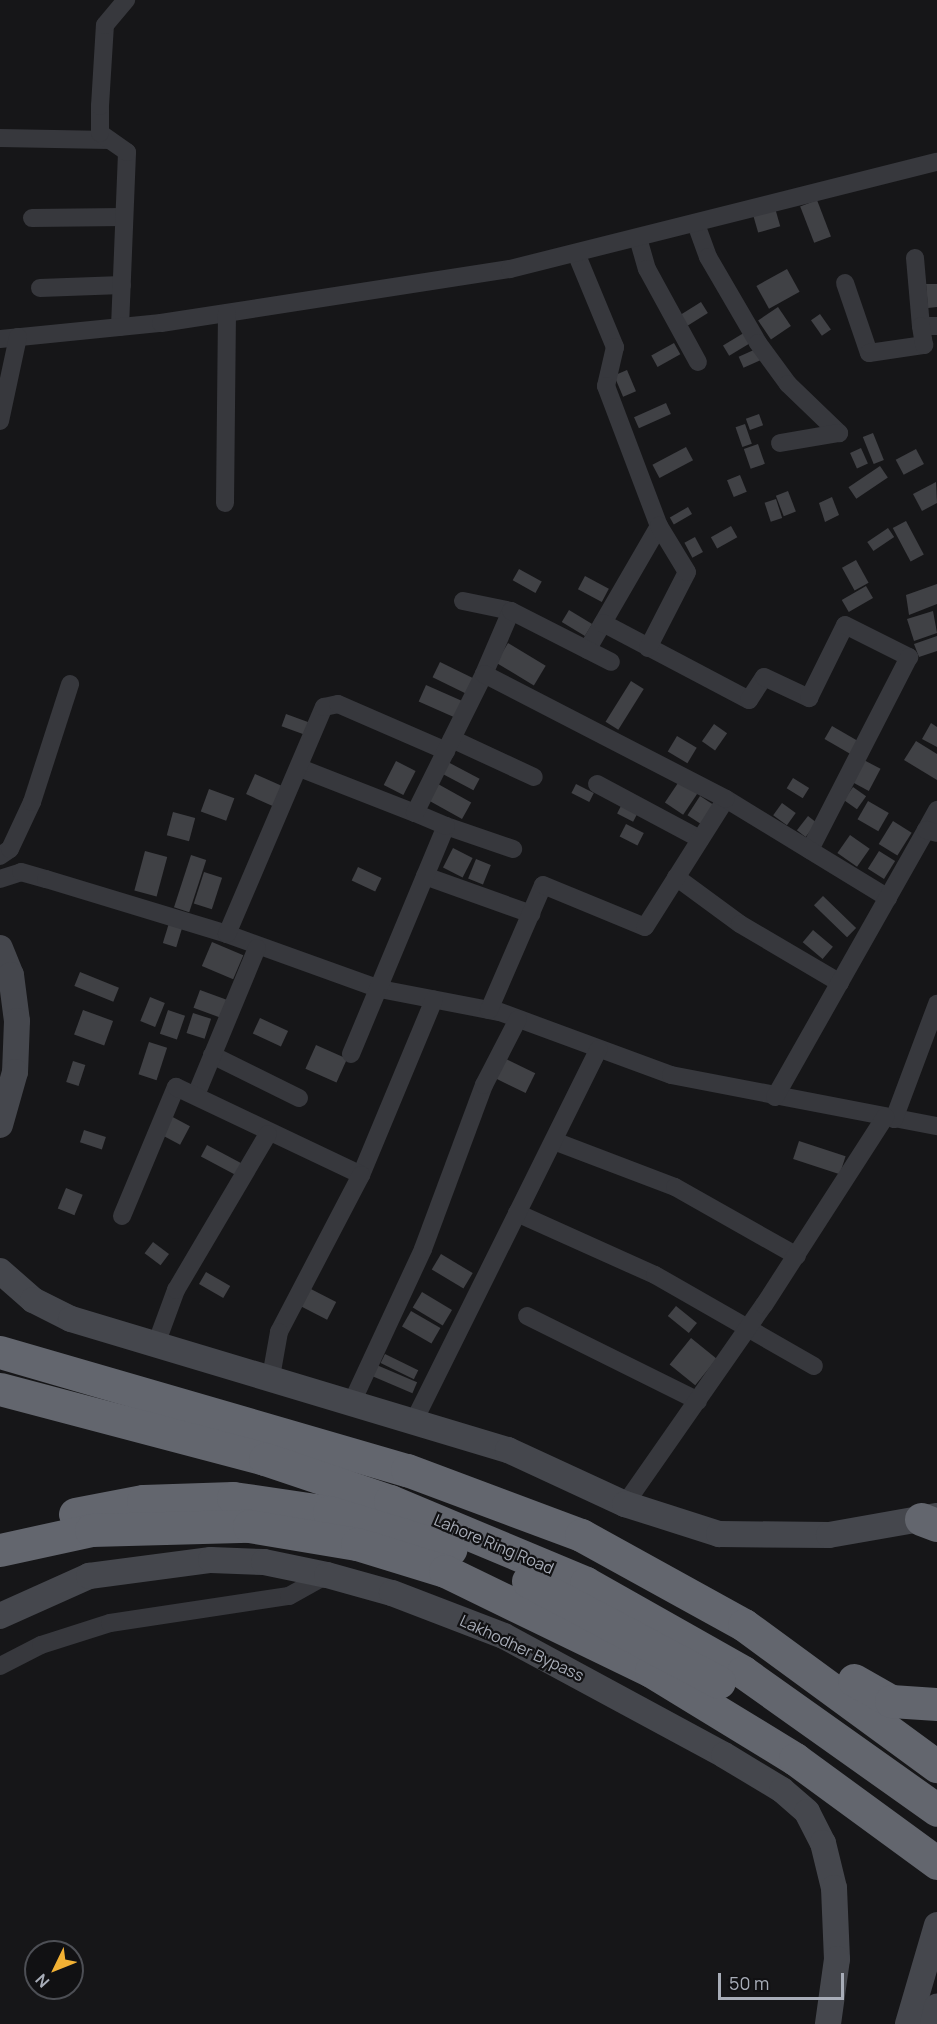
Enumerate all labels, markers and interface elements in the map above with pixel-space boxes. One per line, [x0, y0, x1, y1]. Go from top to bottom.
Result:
street label: Lahore Ring Road [431, 1510, 557, 1578]
street label: Lakhodher Bypass [457, 1611, 587, 1685]
north arrow [24, 1940, 84, 2000]
scale bar [721, 1961, 847, 1999]
text: N [30, 1969, 54, 1993]
text: 50 m [729, 1971, 769, 1995]

